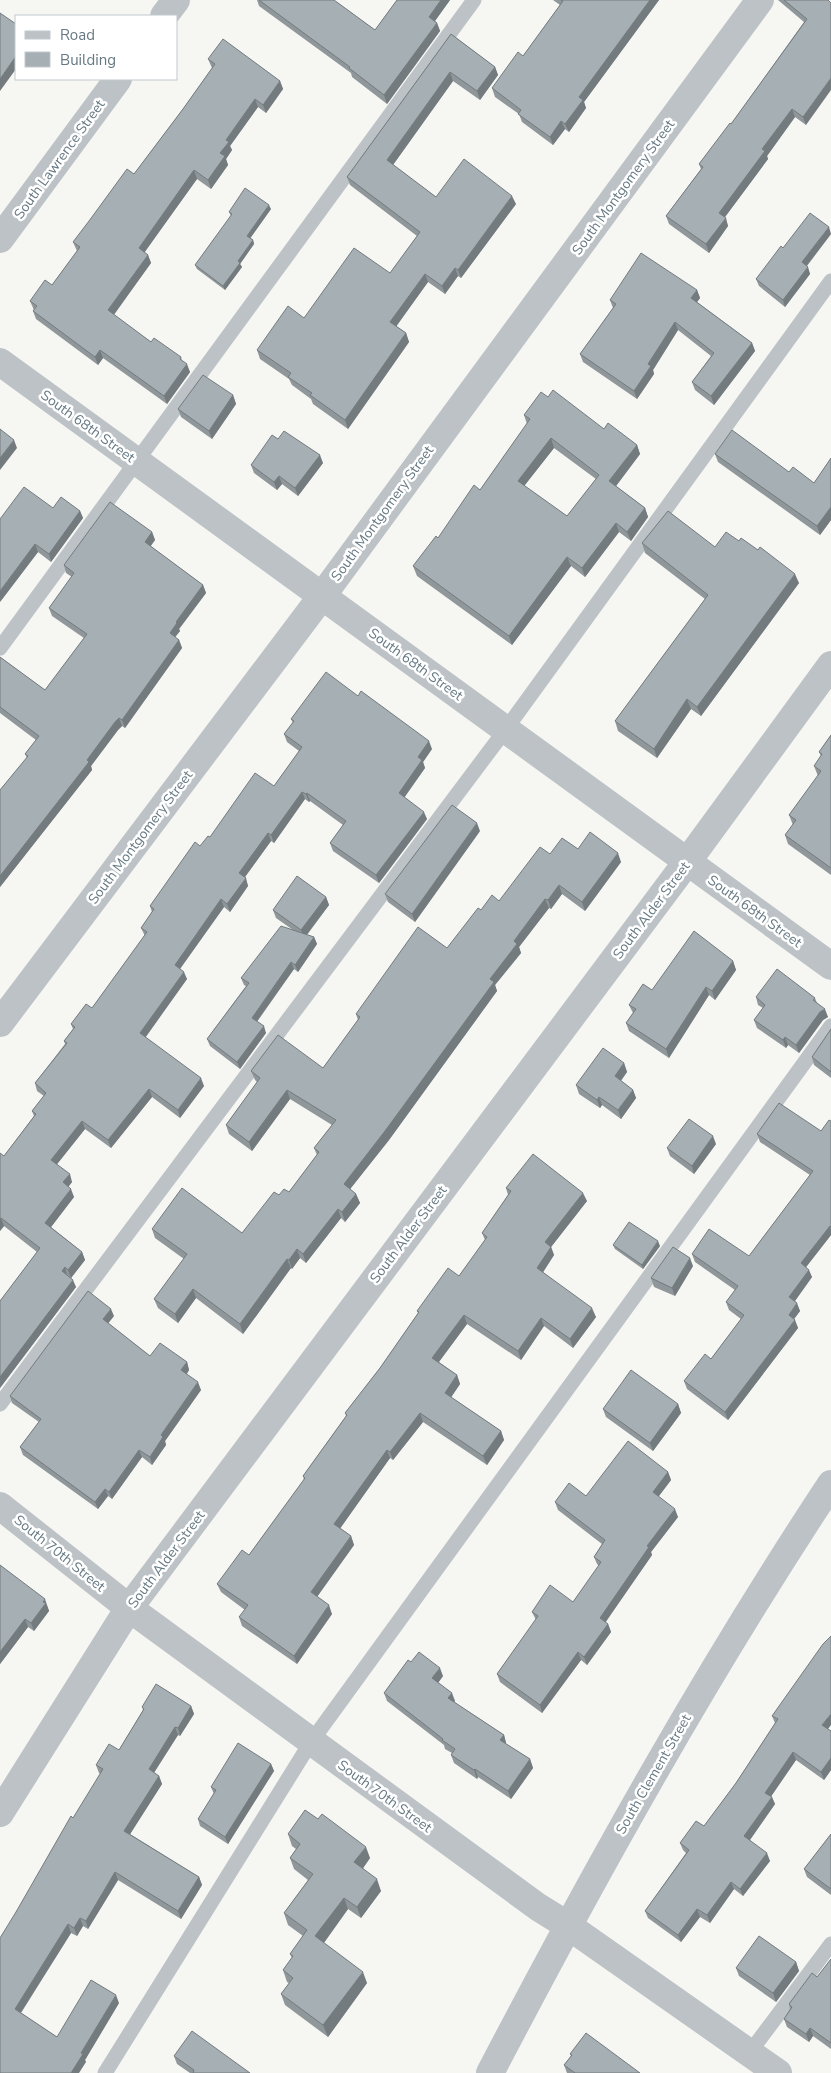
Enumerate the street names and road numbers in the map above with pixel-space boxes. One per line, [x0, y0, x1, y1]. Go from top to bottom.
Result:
street label: South Lawrence Street [10, 96, 109, 223]
street label: South Montgomery Street [568, 116, 679, 259]
street label: South 68th Street [37, 386, 139, 467]
street label: South Montgomery Street [327, 442, 438, 585]
street label: South 68th Street [365, 624, 467, 705]
street label: South Montgomery Street [84, 766, 197, 908]
street label: South Alder Street [608, 858, 694, 963]
street label: South 68th Street [704, 871, 806, 952]
street label: South Alder Street [365, 1182, 451, 1287]
street label: South Alder Street [123, 1507, 209, 1612]
street label: South 70th Street [10, 1511, 109, 1596]
street label: South Clement Street [611, 1711, 696, 1838]
street label: South 70th Street [334, 1756, 436, 1837]

